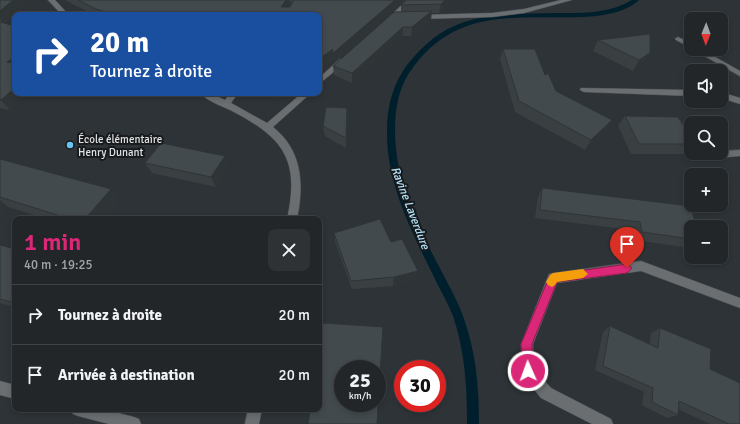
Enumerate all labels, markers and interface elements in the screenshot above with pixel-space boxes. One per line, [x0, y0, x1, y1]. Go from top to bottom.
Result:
north arrow [684, 12, 728, 56]
map controls [684, 12, 728, 264]
text: 20 m [90, 26, 149, 60]
icon: right [24, 28, 76, 80]
text: Tournez à droite [90, 60, 212, 82]
button: sound [684, 64, 728, 108]
button: search [684, 116, 728, 160]
place label: École élémentaire Henry Dunant [78, 132, 162, 159]
marker: École élémentaire Henry Dunant [65, 140, 75, 150]
water label: Ravine Laverdure [387, 164, 433, 252]
button: + [684, 168, 728, 212]
button: − [684, 220, 728, 264]
text: 1 min [24, 227, 81, 257]
pin [610, 227, 644, 268]
button: close [268, 229, 310, 271]
icon: arrive [616, 233, 638, 255]
text: 40 m · 19:25 [24, 257, 93, 273]
icon: right [24, 304, 46, 326]
text: Tournez à droite [58, 306, 162, 324]
text: 20 m [279, 306, 310, 324]
position arrow [507, 350, 549, 392]
speed limit sign: 30 [394, 360, 446, 412]
icon: arrive [24, 364, 46, 386]
text: Arrivée à destination [58, 366, 195, 384]
text: 20 m [279, 366, 310, 384]
text: 25 [349, 368, 371, 393]
text: km/h [349, 390, 371, 402]

